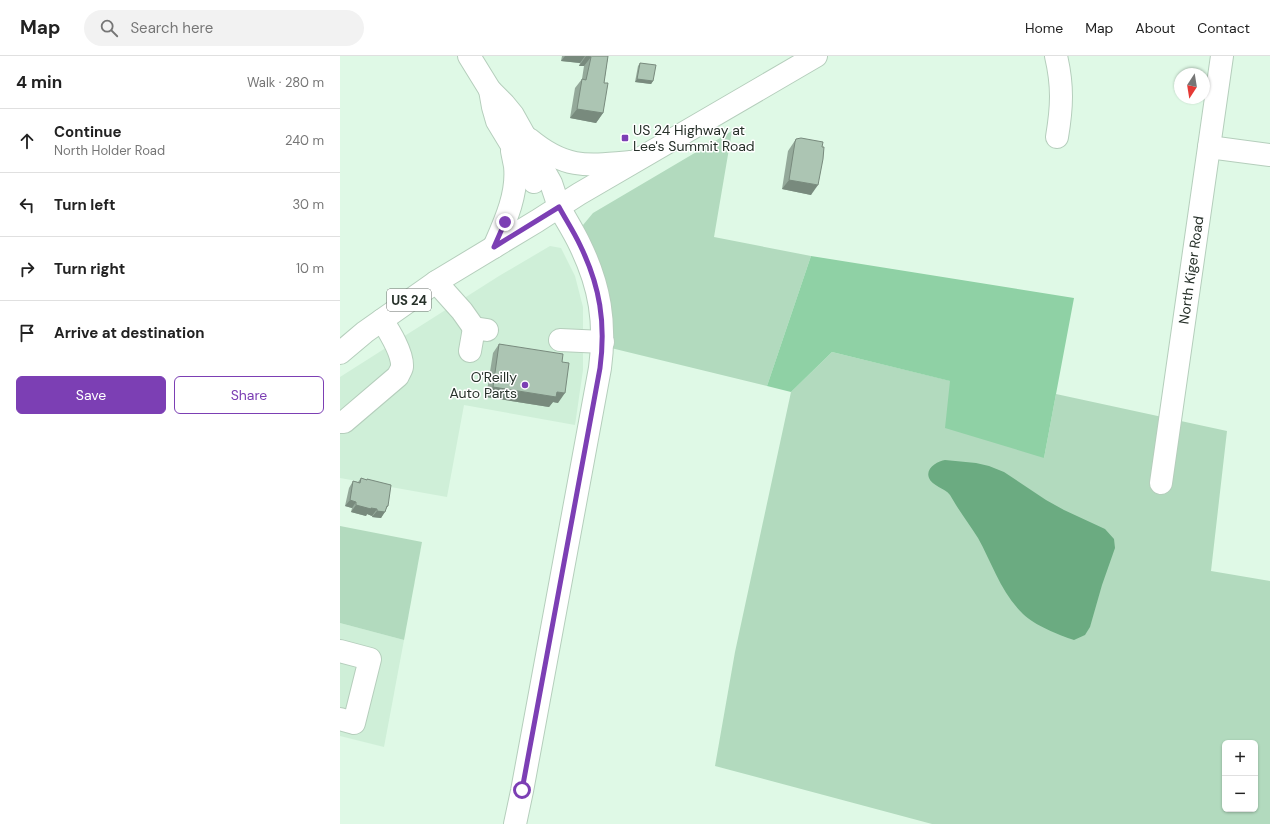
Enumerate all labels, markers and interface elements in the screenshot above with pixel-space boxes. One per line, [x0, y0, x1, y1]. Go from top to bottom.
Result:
search box [84, 10, 364, 46]
text: Map [20, 15, 60, 40]
icon: search [98, 17, 120, 39]
text: Search here [130, 18, 213, 38]
text: Home [1025, 19, 1063, 37]
text: Map [1085, 19, 1113, 37]
text: About [1135, 19, 1175, 37]
text: Contact [1197, 19, 1250, 37]
north arrow [1174, 68, 1210, 104]
text: 4 min [16, 71, 62, 93]
text: Walk · 280 m [247, 74, 324, 91]
place label: US 24 Highway at Lee's Summit Road [633, 121, 755, 155]
text: Continue [54, 122, 122, 142]
icon: ahead [16, 130, 38, 152]
text: 240 m [285, 132, 324, 149]
marker: US 24 Highway at Lee's Summit Road [620, 133, 630, 143]
text: North Holder Road [54, 142, 165, 159]
icon: left [16, 194, 38, 216]
text: Turn left [54, 195, 115, 215]
text: 30 m [292, 196, 324, 213]
route end [496, 213, 514, 231]
street label: North Kiger Road [1175, 215, 1207, 325]
icon: right [16, 258, 38, 280]
text: Turn right [54, 259, 125, 279]
text: 10 m [296, 260, 324, 277]
road number: US 24 [387, 289, 431, 311]
icon: arrive [16, 322, 38, 344]
text: Arrive at destination [54, 323, 205, 343]
place label: O'Reilly Auto Parts [449, 368, 517, 402]
button: Save [16, 376, 166, 414]
button: Share [174, 376, 324, 414]
marker: O'Reilly Auto Parts [520, 380, 530, 390]
map controls [1222, 740, 1258, 812]
button: + [1222, 740, 1258, 776]
button: − [1222, 776, 1258, 812]
route start [513, 781, 531, 799]

